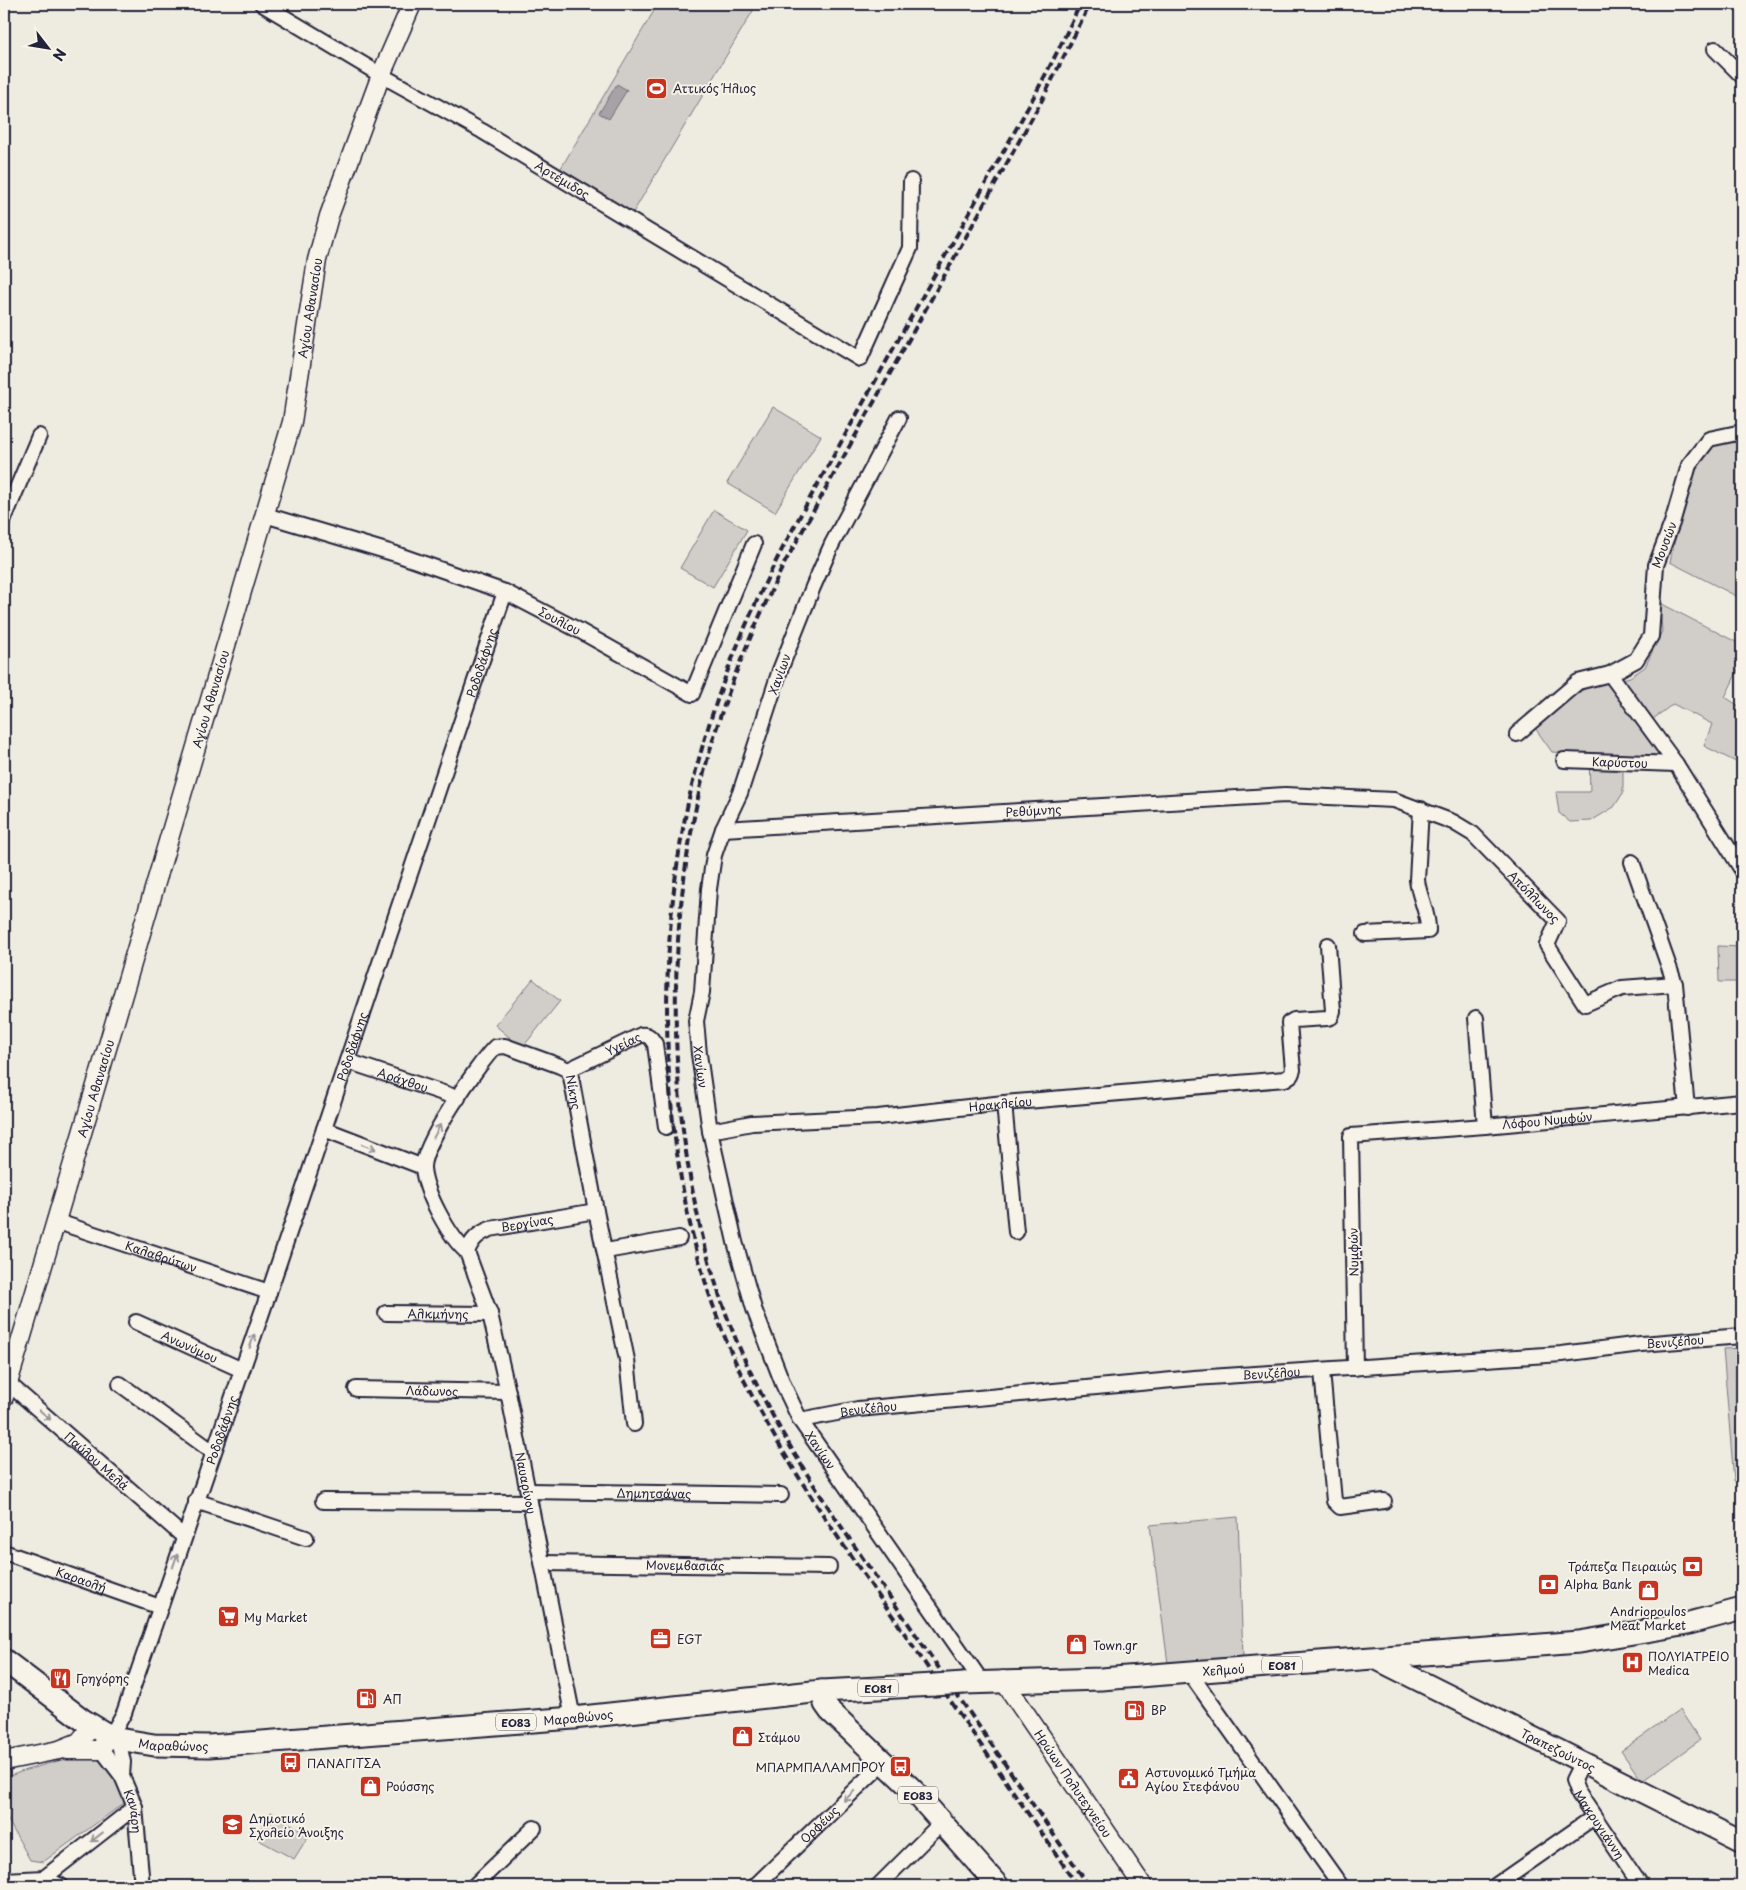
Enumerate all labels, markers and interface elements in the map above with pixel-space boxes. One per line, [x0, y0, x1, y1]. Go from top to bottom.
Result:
north arrow [22, 22, 72, 72]
text: N [48, 45, 71, 65]
sports icon: Αττικός Ήλιος [645, 76, 669, 100]
place label: Αττικός Ήλιος [673, 79, 756, 97]
street label: Αρτέμιδος [532, 156, 593, 203]
street label: Αγίου Αθανασίου [293, 256, 326, 359]
street label: Μουσών [1647, 519, 1681, 570]
street label: Σουλίου [536, 602, 584, 639]
street label: Ροδοδάφνης [461, 626, 501, 699]
street label: Αγίου Αθανασίου [187, 648, 233, 750]
street label: Χανίων [763, 651, 795, 697]
street label: Καρύστου [1592, 752, 1648, 772]
street label: Ρεθύμνης [1005, 800, 1062, 821]
street label: Απόλλωνος [1504, 866, 1564, 927]
street label: Ροδοδάφνης [332, 1009, 372, 1083]
street label: Υγείας [602, 1027, 644, 1060]
street label: Αγίου Αθανασίου [72, 1037, 118, 1139]
street label: Χανίων [689, 1045, 713, 1089]
street label: Αράχθου [375, 1063, 431, 1097]
street label: Νίκης [562, 1073, 586, 1111]
street label: Ηρακλείου [968, 1092, 1033, 1116]
street label: Λόφου Νυμφών [1501, 1107, 1593, 1133]
one-way arrow [432, 1123, 442, 1138]
one-way arrow [362, 1143, 377, 1152]
street label: Βεργίνας [499, 1209, 554, 1236]
street label: Νυμφών [1344, 1227, 1362, 1277]
street label: Καλαβρύτων [123, 1236, 200, 1277]
street label: Αλκμήνης [407, 1304, 469, 1323]
street label: Ανωνύμου [159, 1326, 221, 1367]
street label: Βενιζέλου [1645, 1330, 1705, 1353]
one-way arrow [247, 1333, 257, 1349]
street label: Βενιζέλου [1242, 1362, 1301, 1384]
street label: Λάδωνος [406, 1381, 458, 1400]
street label: Ροδοδάφνης [201, 1393, 242, 1467]
street label: Βενιζέλου [838, 1396, 898, 1421]
one-way arrow [39, 1409, 52, 1421]
street label: Χανίων [801, 1427, 840, 1473]
street label: Παύλου Μελά [61, 1428, 133, 1494]
street label: Ναυαρίνου [511, 1451, 541, 1516]
street label: Δημητσάνας [616, 1483, 691, 1503]
one-way arrow [171, 1553, 181, 1569]
bank icon: Τράπεζα Πειραιώς [1681, 1554, 1705, 1578]
street label: Μονεμβασιάς [646, 1555, 724, 1575]
place label: Τράπεζα Πειραιώς [1568, 1557, 1677, 1575]
street label: Καραολή [54, 1562, 109, 1596]
bank icon: Alpha Bank [1536, 1572, 1560, 1596]
place label: Alpha Bank [1564, 1575, 1632, 1593]
shop icon: Andriopoulos Meat Market [1636, 1578, 1660, 1602]
place label: Andriopoulos Meat Market [1610, 1602, 1687, 1634]
supermarket icon: My Market [216, 1605, 240, 1629]
place label: My Market [244, 1608, 307, 1626]
office icon: EGT [649, 1627, 673, 1651]
place label: EGT [677, 1630, 703, 1648]
shop icon: Town.gr [1065, 1633, 1089, 1657]
place label: Town.gr [1093, 1636, 1138, 1654]
place label: ΠΟΛΥΙΑΤΡΕΙΟ Medica [1648, 1647, 1729, 1679]
hospital icon: ΠΟΛΥΙΑΤΡΕΙΟ Medica [1620, 1651, 1644, 1675]
road number: ΕΟ81 [1262, 1656, 1302, 1674]
street label: Χελμού [1202, 1659, 1245, 1680]
restaurant icon: Γρηγόρης [48, 1666, 72, 1690]
place label: Γρηγόρης [76, 1669, 129, 1687]
road number: ΕΟ81 [858, 1680, 898, 1696]
fuel station icon: ΑΠ [355, 1687, 379, 1711]
place label: ΑΠ [383, 1690, 402, 1708]
fuel station icon: BP [1123, 1698, 1147, 1722]
place label: BP [1151, 1701, 1166, 1719]
street label: Μαραθώνος [543, 1705, 614, 1729]
road number: ΕΟ83 [496, 1714, 536, 1730]
street label: Τραπεζούντος [1518, 1724, 1599, 1776]
shop icon: Στάμου [730, 1725, 754, 1749]
street label: Ηρώων Πολυτεχνείου [1030, 1726, 1116, 1841]
place label: Στάμου [758, 1728, 801, 1746]
street label: Μαραθώνος [137, 1734, 209, 1755]
bus stop icon: ΠΑΝΑΓΙΤΣΑ [279, 1751, 303, 1775]
place label: ΠΑΝΑΓΙΤΣΑ [307, 1754, 381, 1772]
bus stop icon: ΜΠΑΡΜΠΑΛΑΜΠΡΟΥ [889, 1755, 913, 1779]
place label: ΜΠΑΡΜΠΑΛΑΜΠΡΟΥ [755, 1758, 885, 1776]
place label: Αστυνομικό Τμήμα Αγίου Στεφάνου [1145, 1763, 1256, 1795]
public building icon: Αστυνομικό Τμήμα Αγίου Στεφάνου [1117, 1767, 1141, 1791]
shop icon: Ρούσσης [358, 1774, 382, 1798]
place label: Ρούσσης [386, 1777, 434, 1795]
street label: Κανάρη [120, 1786, 146, 1834]
road number: ΕΟ83 [898, 1786, 938, 1804]
street label: Μακρυγιάννη [1570, 1786, 1629, 1863]
one-way arrow [843, 1790, 855, 1802]
street label: Ορφέως [796, 1801, 842, 1847]
place label: Δημοτικό Σχολείο Άνοιξης [249, 1809, 344, 1841]
school or university icon: Δημοτικό Σχολείο Άνοιξης [221, 1813, 245, 1837]
one-way arrow [90, 1831, 103, 1842]

